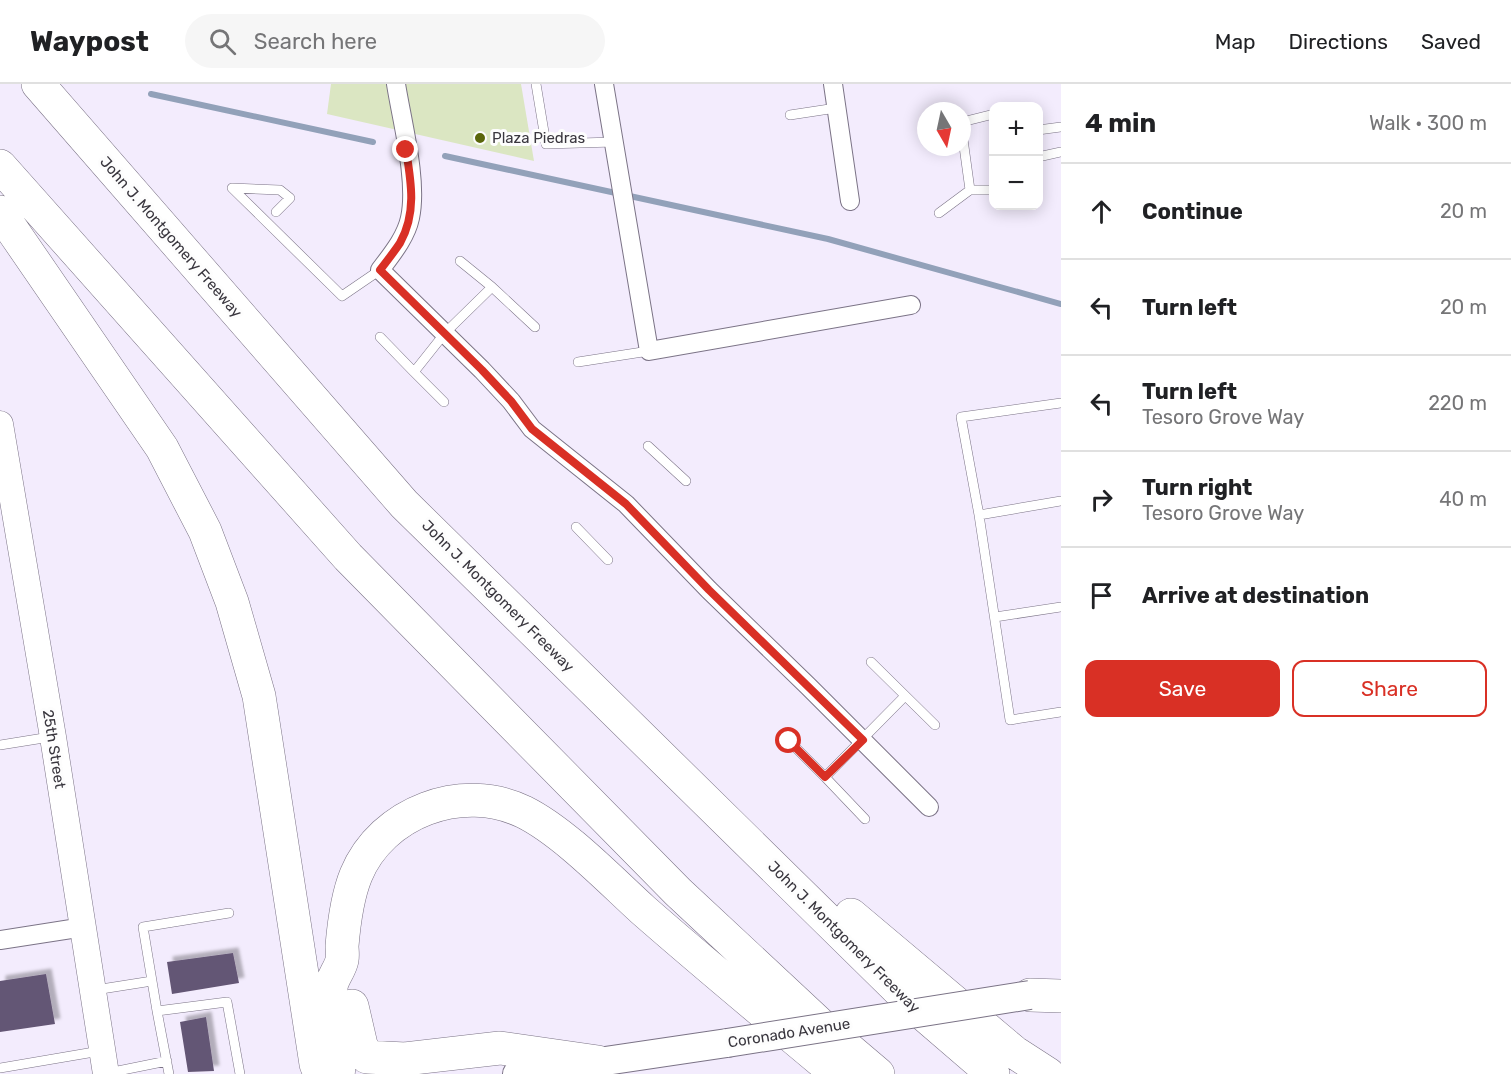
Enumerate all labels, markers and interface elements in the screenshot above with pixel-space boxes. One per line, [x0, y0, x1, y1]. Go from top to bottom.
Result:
search box [185, 14, 605, 68]
text: Waypost [30, 25, 149, 58]
icon: search [206, 25, 239, 58]
text: Search here [254, 28, 377, 55]
text: Map [1215, 29, 1256, 54]
text: Directions [1289, 29, 1388, 54]
text: Saved [1421, 29, 1481, 54]
north arrow [917, 102, 971, 156]
map controls [989, 102, 1043, 210]
button: + [989, 102, 1043, 156]
text: 4 min [1085, 108, 1156, 139]
text: Walk · 300 m [1369, 111, 1487, 135]
place label: Plaza Piedras [492, 129, 586, 147]
marker: Plaza Piedras [473, 131, 487, 145]
route end [392, 136, 418, 162]
street label: John J. Montgomery Freeway [96, 153, 246, 321]
button: − [989, 156, 1043, 210]
icon: ahead [1085, 195, 1118, 228]
text: Continue [1142, 198, 1243, 225]
text: 20 m [1440, 199, 1487, 223]
icon: left [1085, 291, 1118, 324]
text: Turn left [1142, 294, 1237, 321]
text: 20 m [1440, 295, 1487, 319]
text: Turn left [1142, 378, 1237, 405]
icon: left [1085, 387, 1118, 420]
text: 220 m [1428, 391, 1487, 415]
text: Tesoro Grove Way [1142, 405, 1304, 429]
text: Turn right [1142, 474, 1252, 501]
icon: right [1085, 483, 1118, 516]
text: 40 m [1439, 487, 1487, 511]
text: Tesoro Grove Way [1142, 501, 1304, 525]
street label: John J. Montgomery Freeway [418, 516, 578, 676]
icon: arrive [1085, 579, 1118, 612]
text: Arrive at destination [1142, 582, 1369, 609]
button: Save [1085, 660, 1280, 717]
button: Share [1292, 660, 1487, 717]
street label: 25th Street [39, 708, 69, 790]
route start [775, 727, 801, 753]
street label: John J. Montgomery Freeway [764, 857, 924, 1017]
street label: Coronado Avenue [727, 1014, 851, 1052]

